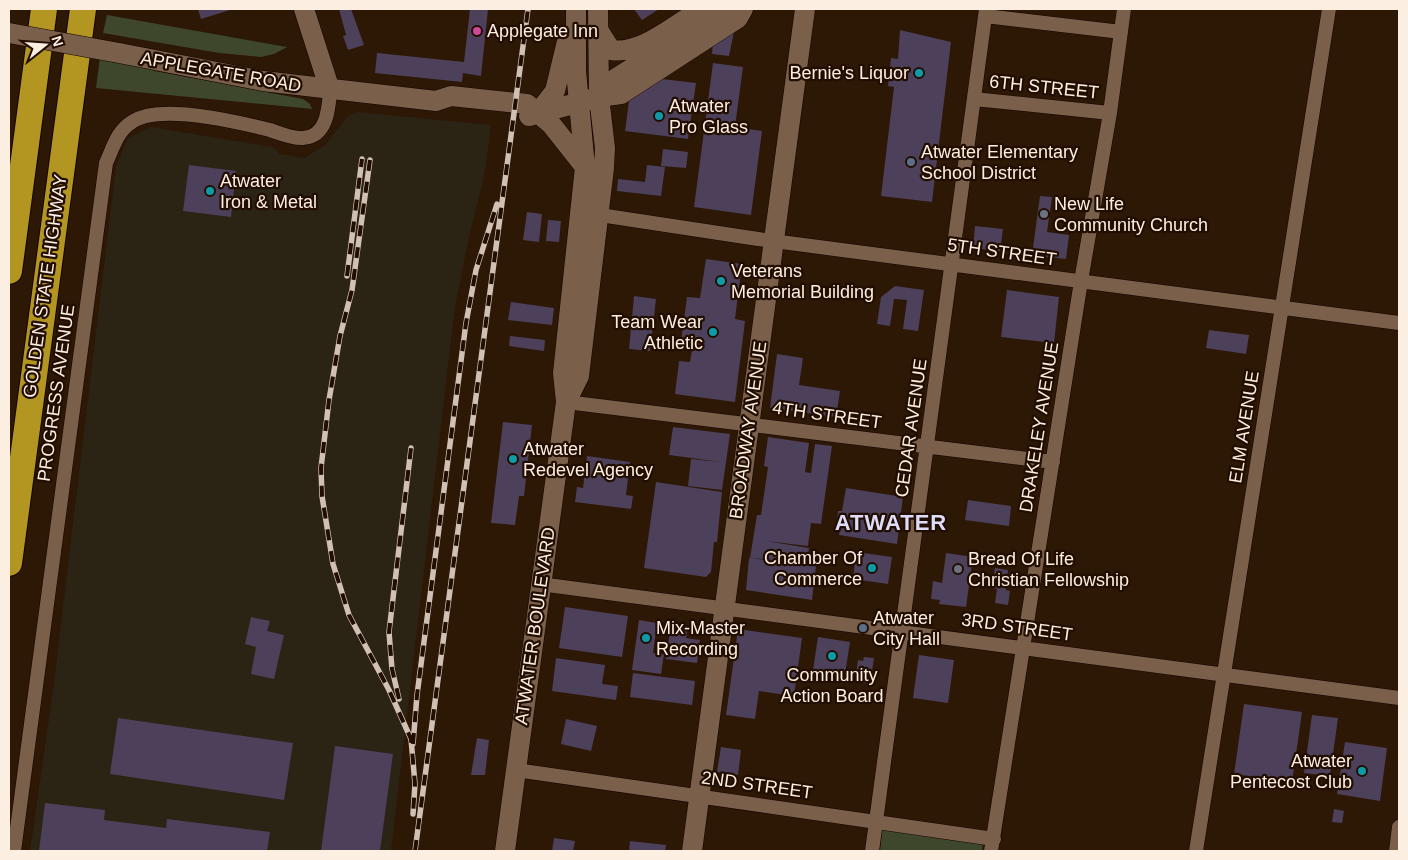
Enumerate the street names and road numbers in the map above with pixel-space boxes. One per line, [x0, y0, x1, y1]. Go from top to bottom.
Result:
street label: APPLEGATE ROAD [139, 48, 303, 96]
street label: 6TH STREET [988, 71, 1100, 103]
street label: GOLDEN STATE HIGHWAY [19, 173, 71, 399]
street label: 5TH STREET [946, 234, 1058, 270]
street label: PROGRESS AVENUE [34, 303, 78, 483]
street label: BROADWAY AVENUE [726, 340, 770, 520]
street label: DRAKELEY AVENUE [1016, 340, 1062, 514]
street label: CEDAR AVENUE [891, 357, 931, 499]
street label: ELM AVENUE [1225, 369, 1263, 485]
street label: 4TH STREET [771, 397, 883, 433]
street label: ATWATER BOULEVARD [511, 526, 559, 726]
street label: 3RD STREET [960, 609, 1074, 645]
street label: 2ND STREET [700, 767, 814, 803]

